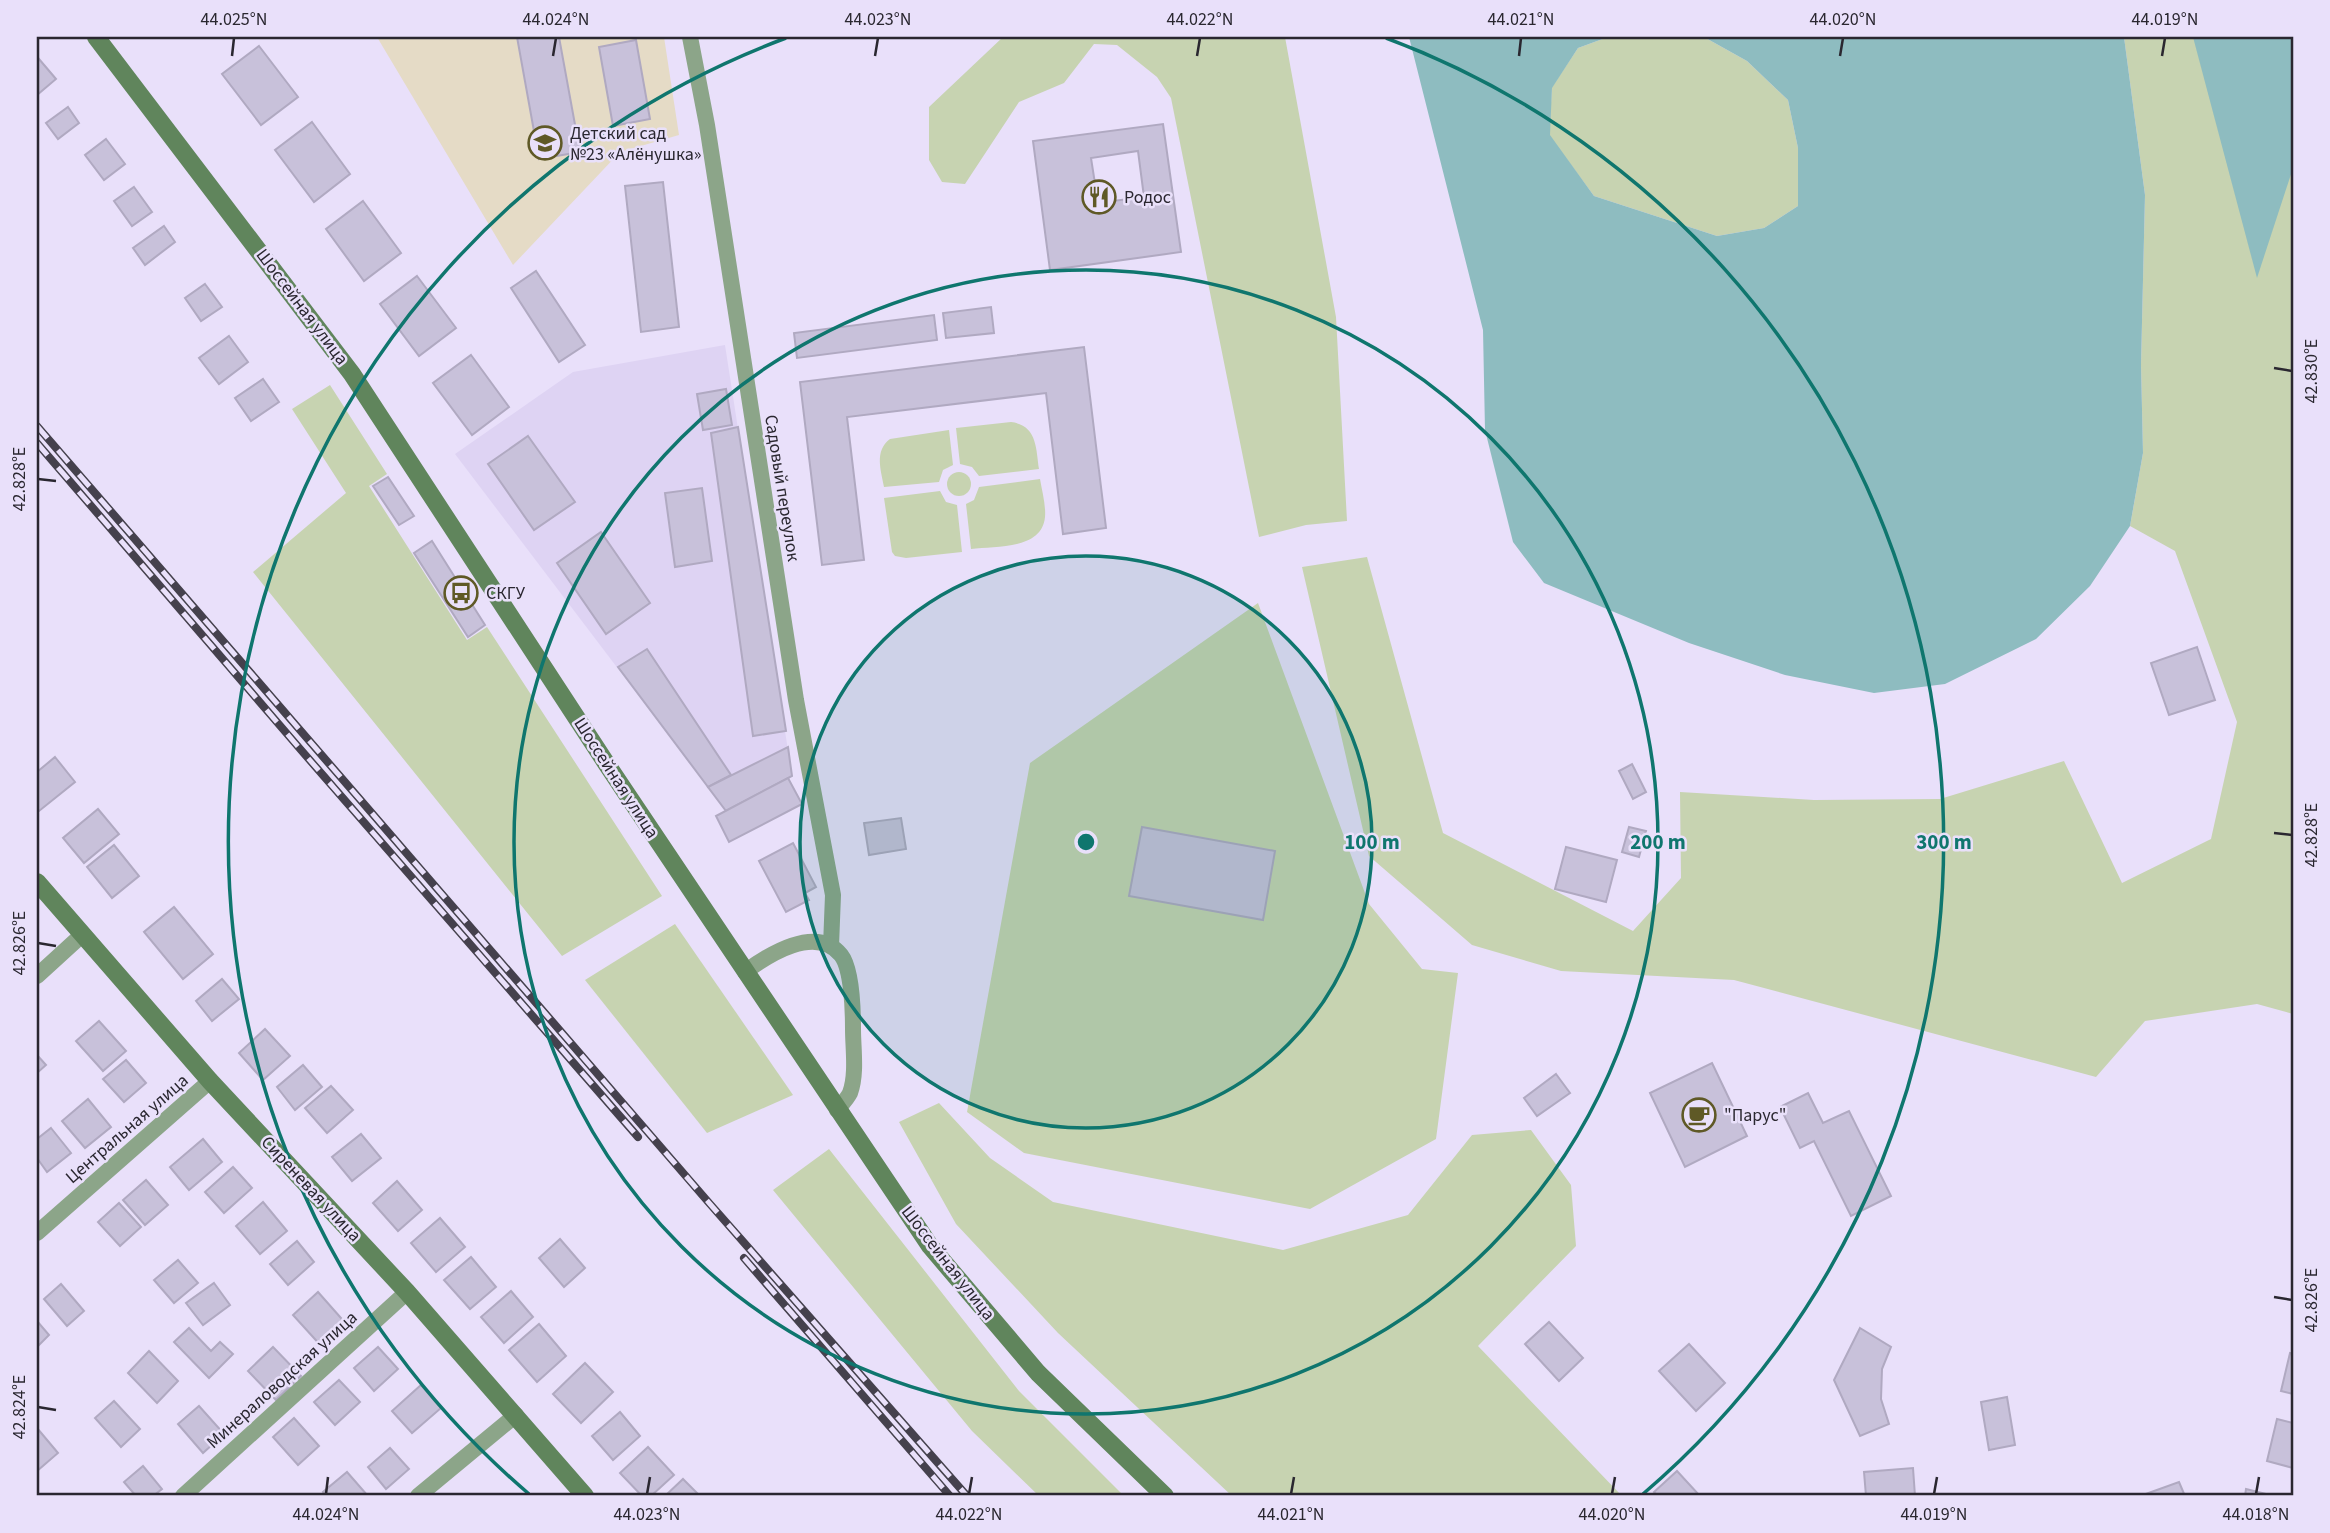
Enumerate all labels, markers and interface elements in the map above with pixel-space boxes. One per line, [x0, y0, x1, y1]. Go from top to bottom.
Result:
text: 44.025°N [201, 7, 267, 32]
text: 44.024°N [523, 7, 589, 32]
text: 44.023°N [845, 7, 911, 32]
text: 44.022°N [1167, 7, 1233, 32]
text: 44.021°N [1488, 7, 1554, 32]
text: 44.020°N [1810, 7, 1876, 32]
text: 44.019°N [2132, 7, 2198, 32]
place label: Детский сад №23 «Алёнушка» [570, 121, 701, 167]
school or university icon: Детский сад №23 «Алёнушка» [526, 124, 564, 162]
restaurant icon: Родос [1080, 178, 1118, 216]
place label: Родос [1124, 185, 1171, 210]
street label: Шоссейная улица [250, 244, 354, 370]
text: 42.830°E [2299, 339, 2324, 403]
street label: Садовый переулок [758, 413, 806, 563]
text: 42.828°E [7, 447, 32, 511]
bus stop icon: СКГУ [442, 574, 480, 612]
place label: СКГУ [486, 581, 526, 606]
street label: Шоссейная улица [568, 713, 664, 843]
text: 42.828°E [2299, 803, 2324, 867]
text: 100 m [1344, 827, 1400, 857]
text: 200 m [1630, 827, 1686, 857]
text: 300 m [1916, 827, 1972, 857]
centre of rings [1074, 830, 1098, 854]
text: 42.826°E [7, 911, 32, 975]
street label: Центральная улица [60, 1069, 194, 1189]
cafe icon: "Парус" [1680, 1096, 1718, 1134]
place label: "Парус" [1724, 1103, 1787, 1128]
street label: Сиреневая улица [255, 1130, 367, 1248]
street label: Шоссейная улица [895, 1200, 1001, 1326]
text: 42.826°E [2299, 1268, 2324, 1332]
street label: Минераловодская улица [201, 1305, 363, 1455]
text: 42.824°E [7, 1375, 32, 1439]
text: 44.024°N [293, 1502, 359, 1527]
text: 44.023°N [614, 1502, 680, 1527]
text: 44.022°N [936, 1502, 1002, 1527]
text: 44.021°N [1258, 1502, 1324, 1527]
text: 44.020°N [1579, 1502, 1645, 1527]
text: 44.019°N [1901, 1502, 1967, 1527]
text: 44.018°N [2223, 1502, 2289, 1527]

